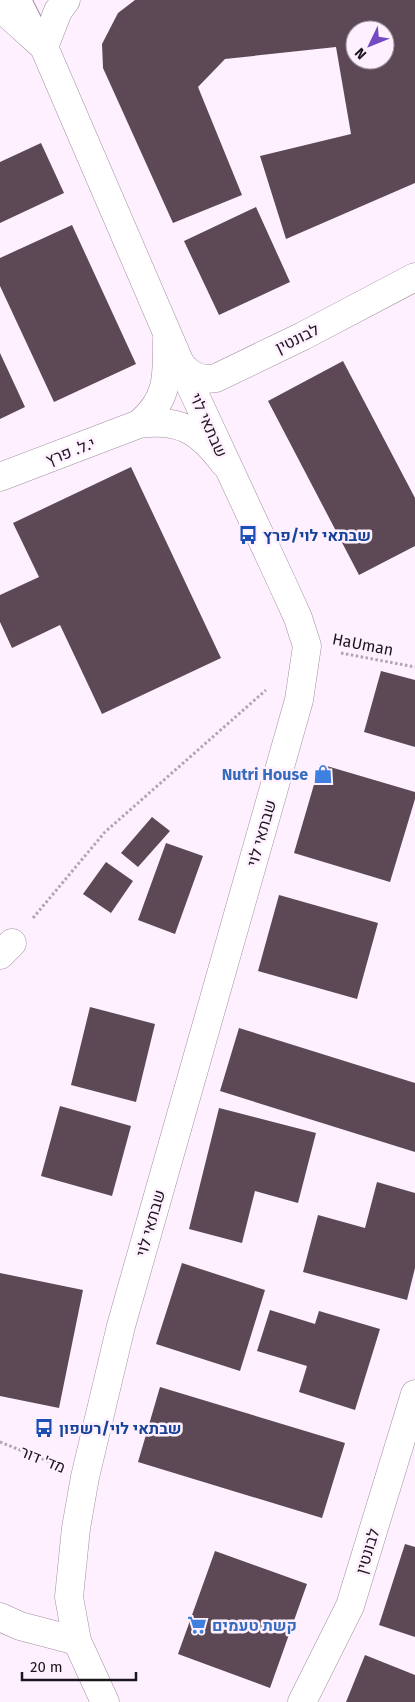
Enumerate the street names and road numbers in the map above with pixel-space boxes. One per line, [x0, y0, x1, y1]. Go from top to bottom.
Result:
street label: לבונטין [272, 320, 322, 357]
street label: שבתאי לוי [186, 390, 231, 460]
street label: י.ל. פרץ [43, 433, 98, 470]
street label: HaUman [331, 629, 395, 660]
street label: שבתאי לוי [243, 798, 280, 869]
street label: שבתאי לוי [132, 1188, 169, 1259]
street label: מד' דור [17, 1442, 68, 1477]
street label: לבונטין [352, 1526, 383, 1576]

